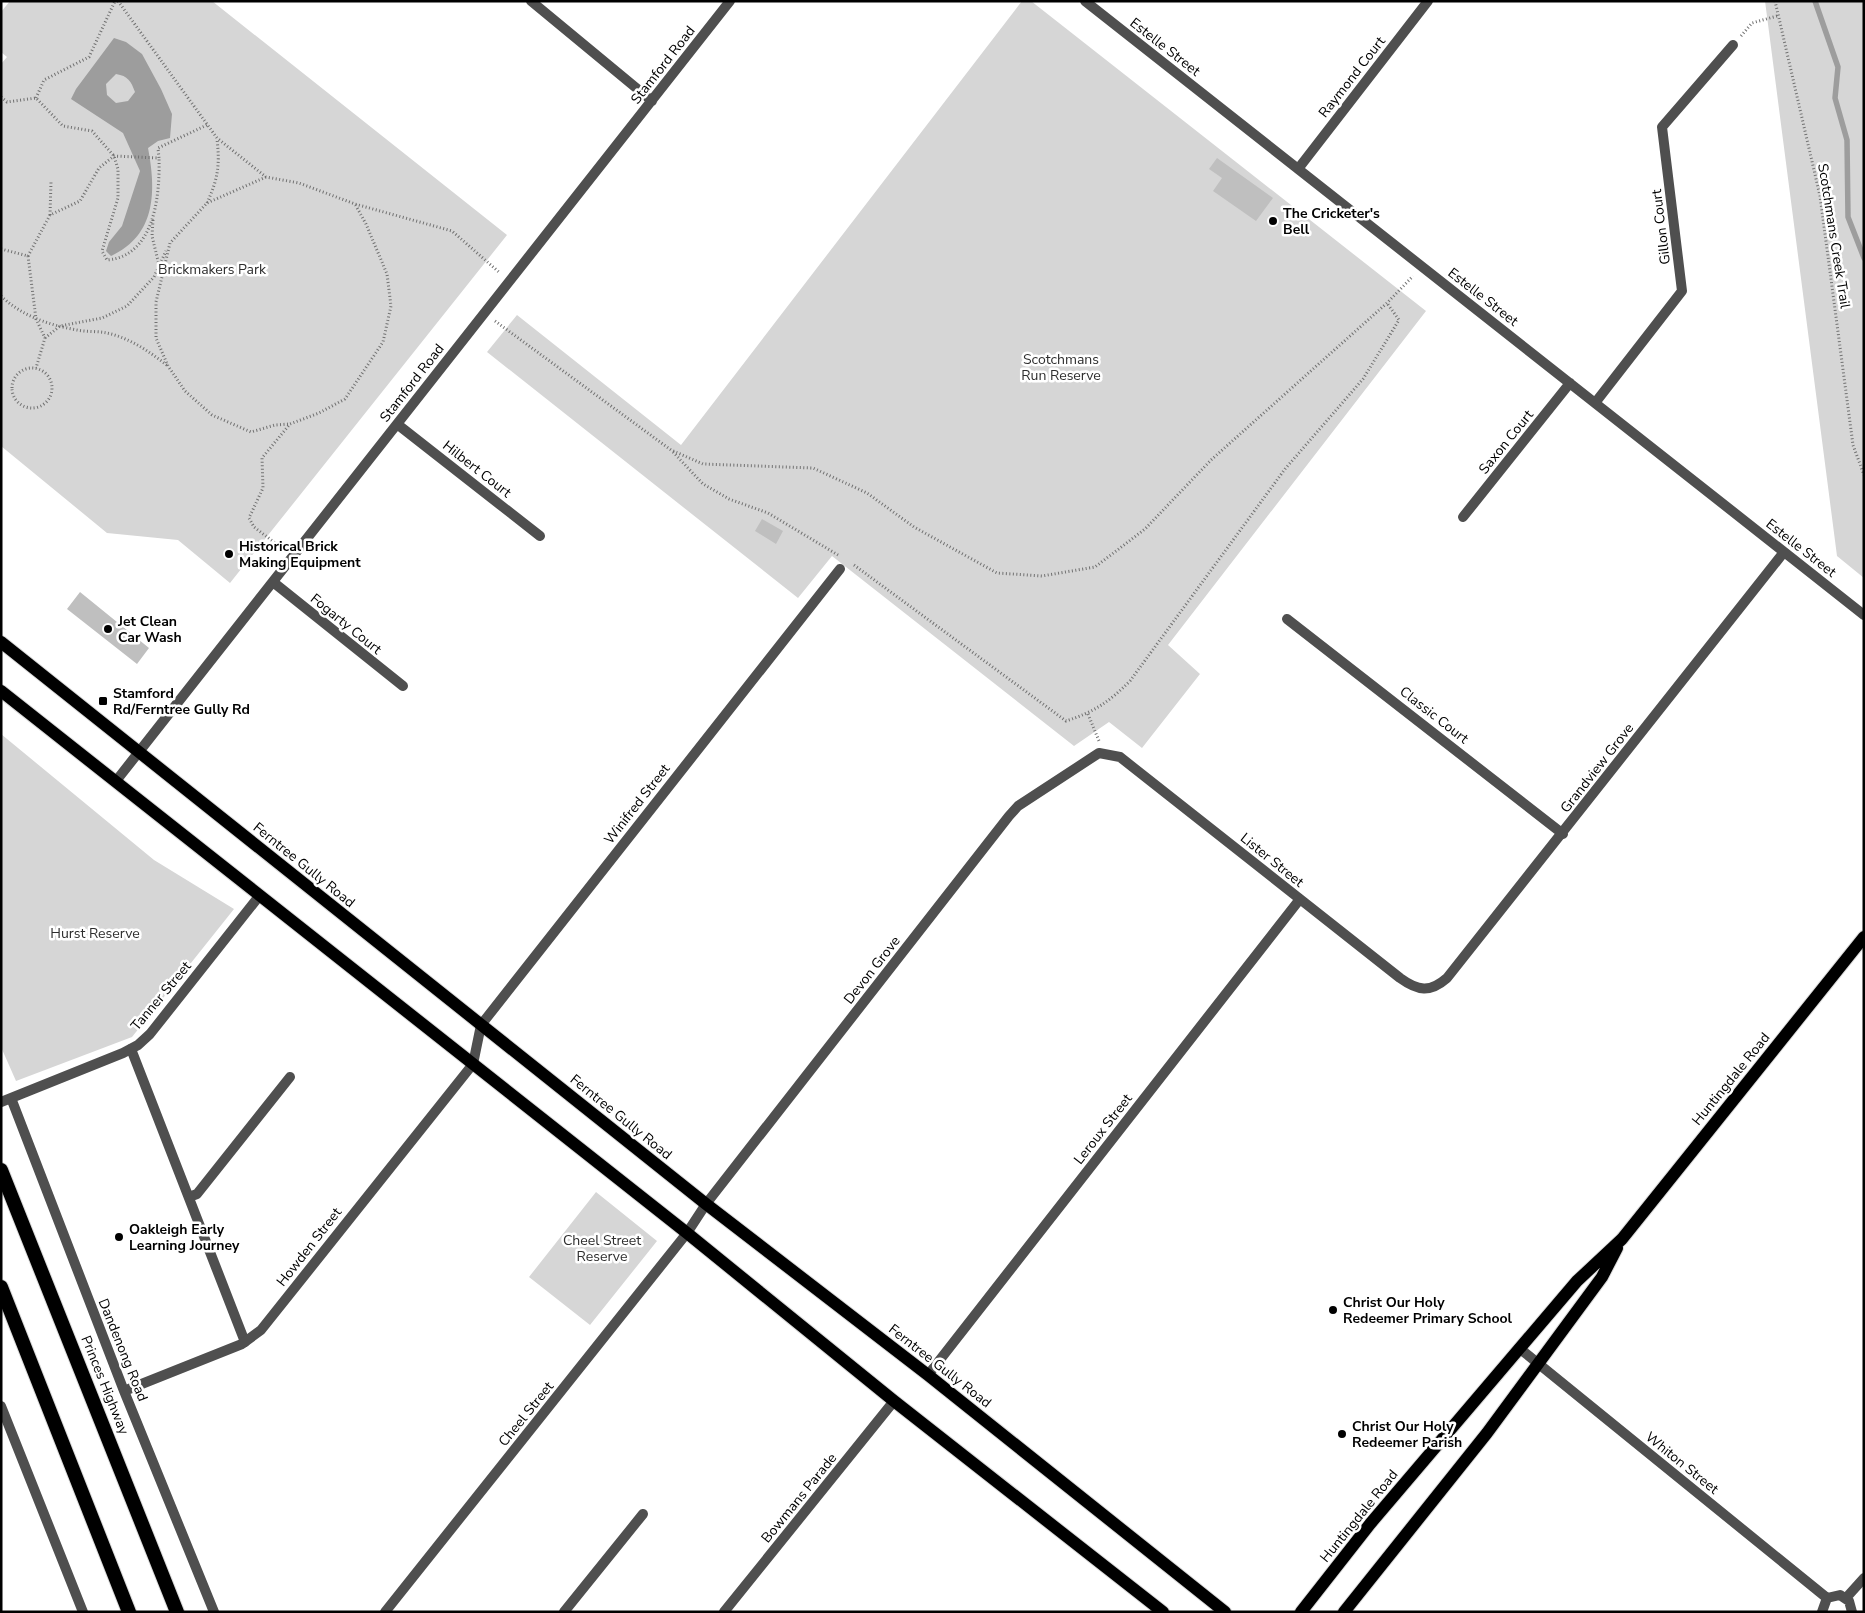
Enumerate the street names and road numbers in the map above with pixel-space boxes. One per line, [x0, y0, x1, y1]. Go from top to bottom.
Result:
street label: Estelle Street [1126, 14, 1204, 81]
street label: Stamford Road [626, 22, 700, 108]
street label: Raymond Court [1314, 32, 1390, 122]
street label: Scotchmans Creek Trail [1813, 162, 1855, 311]
street label: Gillon Court [1647, 188, 1675, 266]
street label: Estelle Street [1444, 264, 1522, 331]
street label: Stamford Road [375, 340, 449, 426]
street label: Saxon Court [1474, 406, 1538, 478]
street label: Hilbert Court [439, 436, 515, 502]
street label: Estelle Street [1762, 515, 1840, 582]
street label: Fogarty Court [306, 589, 386, 659]
street label: Classic Court [1396, 682, 1472, 748]
street label: Grandview Grove [1556, 719, 1638, 817]
street label: Winifred Street [600, 760, 674, 848]
street label: Ferntree Gully Road [249, 818, 359, 912]
street label: Lister Street [1236, 829, 1308, 892]
street label: Devon Grove [839, 932, 905, 1008]
street label: Tanner Street [126, 957, 196, 1035]
street label: Huntingdale Road [1688, 1029, 1774, 1129]
street label: Ferntree Gully Road [566, 1070, 676, 1164]
street label: Leroux Street [1069, 1090, 1137, 1168]
street label: Howden Street [272, 1204, 346, 1290]
street label: Dandenong Road [94, 1296, 152, 1404]
street label: Ferntree Gully Road [885, 1320, 995, 1412]
street label: Princes Highway [76, 1333, 134, 1438]
street label: Cheel Street [494, 1378, 558, 1450]
street label: Whiton Street [1641, 1428, 1723, 1498]
street label: Bowmans Parade [757, 1449, 841, 1547]
street label: Huntingdale Road [1316, 1466, 1402, 1566]

